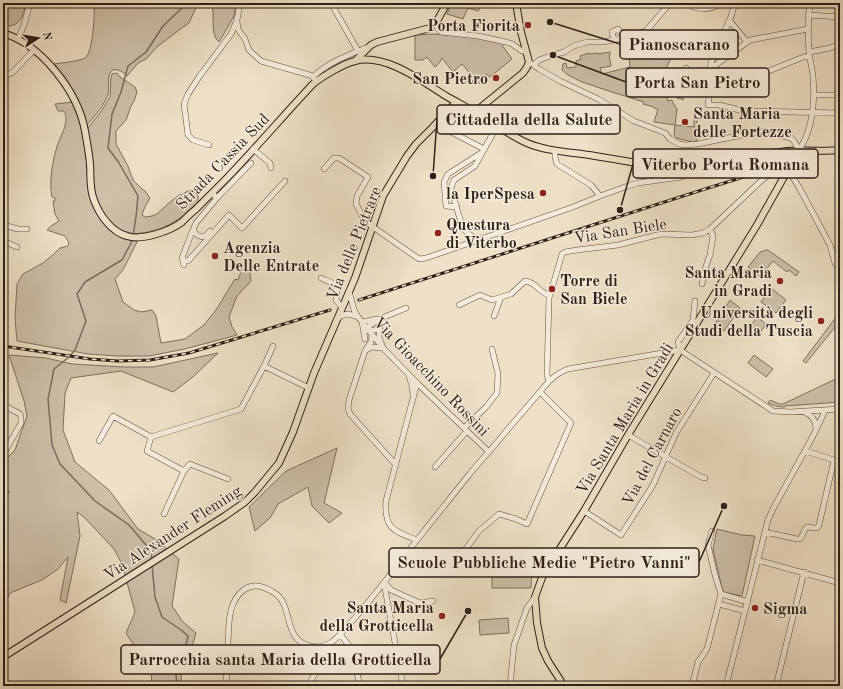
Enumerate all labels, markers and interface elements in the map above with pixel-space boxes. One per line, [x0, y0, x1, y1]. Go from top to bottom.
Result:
north arrow [18, 18, 58, 58]
place label: Porta Fiorita [427, 19, 520, 35]
marker: Porta Fiorita [523, 20, 533, 30]
callout: Pianoscarano [620, 30, 738, 59]
text: N [40, 31, 53, 42]
text: Pianoscarano [628, 37, 730, 54]
callout: Porta San Pietro [626, 68, 769, 97]
place label: San Pietro [412, 72, 488, 88]
marker: San Pietro [491, 73, 501, 83]
text: Porta San Pietro [633, 75, 761, 92]
callout: Cittadella della Salute [437, 105, 620, 134]
place label: Santa Maria delle Fortezze [693, 107, 792, 141]
street label: Strada Cassia Sud [174, 111, 273, 214]
text: Cittadella della Salute [445, 112, 613, 129]
marker: Santa Maria delle Fortezze [680, 117, 690, 127]
callout: Viterbo Porta Romana [633, 149, 818, 178]
text: Viterbo Porta Romana [641, 157, 810, 174]
street label: Via delle Pietrare [325, 185, 385, 303]
place label: la IperSpesa [446, 187, 535, 203]
marker: la IperSpesa [538, 188, 548, 198]
street label: Via San Biele [573, 217, 668, 247]
place label: Questura di Viterbo [446, 218, 517, 252]
marker: Questura di Viterbo [433, 228, 443, 238]
place label: Agenzia Delle Entrate [223, 241, 319, 275]
marker: Agenzia Delle Entrate [210, 251, 220, 261]
place label: Santa Maria in Gradi [684, 266, 772, 300]
place label: Torre di San Biele [560, 274, 628, 308]
marker: Santa Maria in Gradi [775, 276, 785, 286]
marker: Torre di San Biele [547, 284, 557, 294]
place label: Università degli Studi della Tuscia [685, 306, 813, 340]
street label: Via Gioacchino Rossini [370, 315, 491, 440]
marker: Università degli Studi della Tuscia [816, 316, 826, 326]
street label: Via Santa Maria in Gradi [574, 341, 677, 498]
street label: Via del Carnaro [620, 405, 685, 509]
street label: Via Alexander Fleming [101, 483, 245, 584]
callout: Scuole Pubbliche Medie "Pietro Vanni" [389, 548, 699, 577]
text: Scuole Pubbliche Medie "Pietro Vanni" [397, 555, 691, 572]
place label: Santa Maria della Grotticella [319, 601, 434, 635]
place label: Sigma [763, 602, 807, 618]
marker: Sigma [750, 603, 760, 613]
marker: Santa Maria della Grotticella [437, 611, 447, 621]
callout: Parrocchia santa Maria della Grotticella [121, 645, 440, 674]
text: Parrocchia santa Maria della Grotticella [128, 652, 432, 669]

